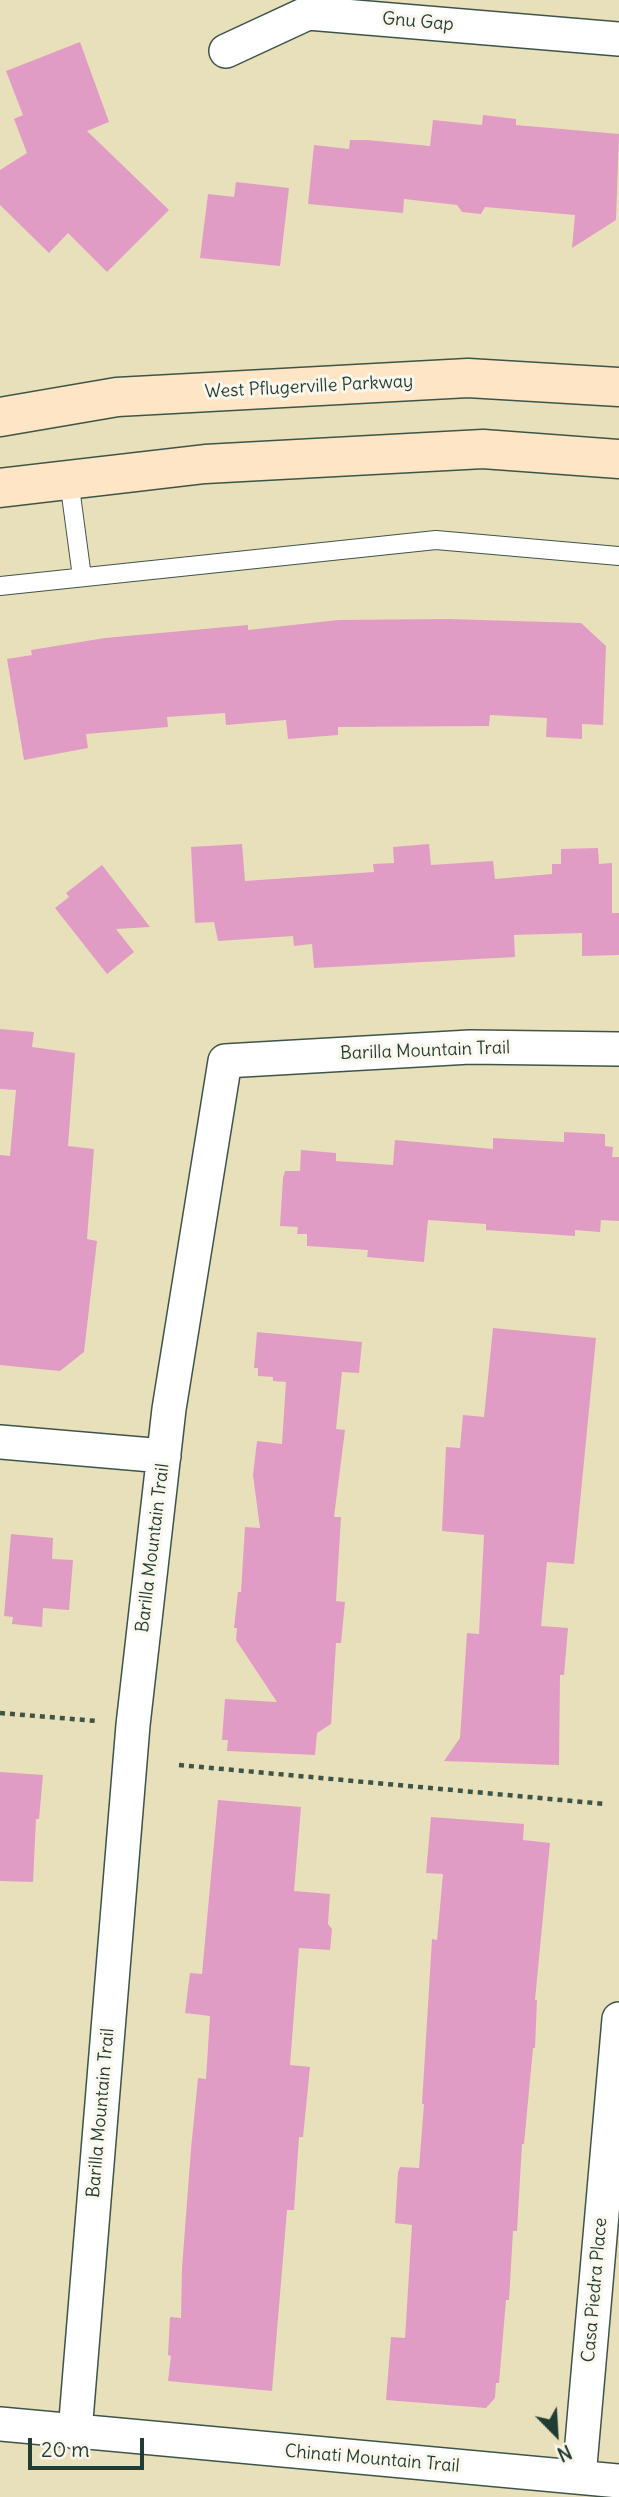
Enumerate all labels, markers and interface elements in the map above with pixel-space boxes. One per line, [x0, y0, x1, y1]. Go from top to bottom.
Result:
street label: Gnu Gap [381, 8, 455, 36]
street label: West Pflugerville Parkway [204, 371, 414, 403]
street label: Barilla Mountain Trail [340, 1037, 510, 1065]
street label: Barilla Mountain Trail [132, 1462, 174, 1634]
street label: Barilla Mountain Trail [83, 2027, 119, 2199]
street label: Casa Piedra Place [578, 2217, 612, 2363]
north arrow [521, 2399, 591, 2469]
scale bar [32, 2424, 147, 2468]
text: 20 m [41, 2436, 90, 2463]
text: N [554, 2440, 575, 2467]
street label: Chinati Mountain Trail [284, 2441, 460, 2477]

